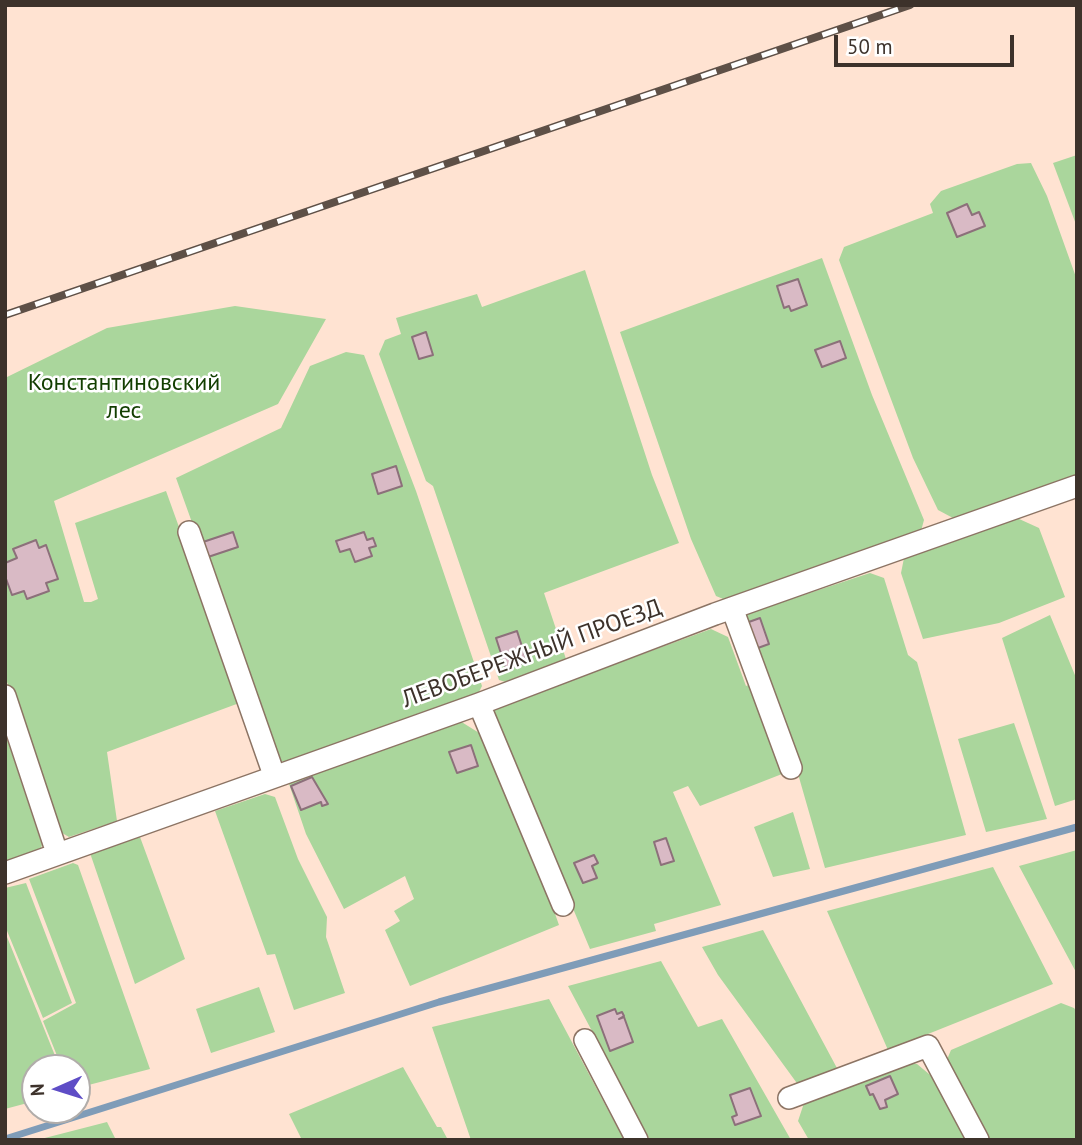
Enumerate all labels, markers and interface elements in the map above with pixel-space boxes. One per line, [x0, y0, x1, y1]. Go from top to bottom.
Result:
scale bar [837, 21, 1017, 65]
text: 50 m [847, 33, 893, 60]
park label: Константиновский лес [28, 369, 220, 425]
street label: ЛЕВОБЕРЕЖНЫЙ ПРОЕЗД [398, 594, 666, 714]
north arrow [21, 1054, 91, 1124]
text: N [25, 1083, 49, 1097]

